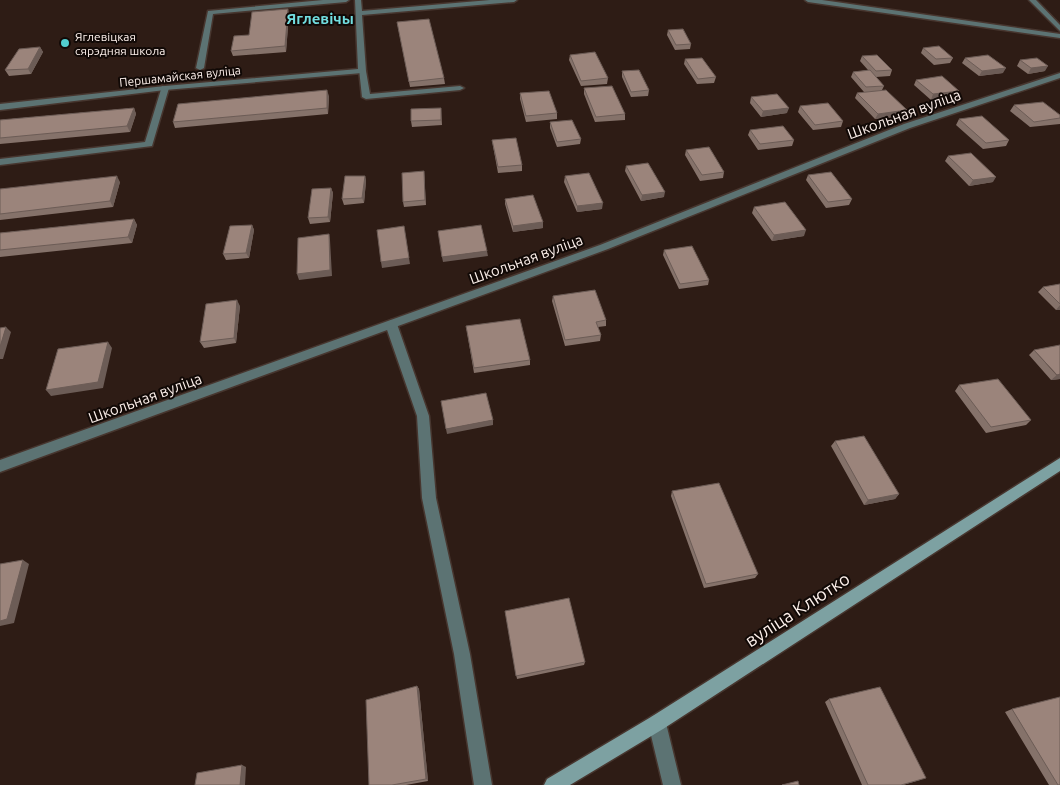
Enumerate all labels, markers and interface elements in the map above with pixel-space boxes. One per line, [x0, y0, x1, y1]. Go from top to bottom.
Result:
district label: Яглевічы [286, 10, 354, 27]
place label: Яглевіцкая сярэдняя школа [75, 30, 165, 57]
marker: Яглевіцкая сярэдняя школа [59, 37, 71, 49]
street label: Першамайская вуліца [119, 63, 241, 89]
street label: Школьная вуліца [845, 86, 963, 142]
street label: Школьная вуліца [467, 231, 585, 287]
street label: Школьная вуліца [86, 370, 204, 426]
street label: вуліца Клютко [741, 568, 853, 650]

